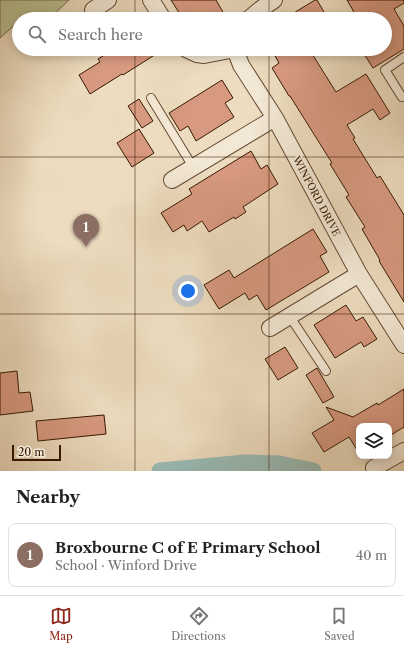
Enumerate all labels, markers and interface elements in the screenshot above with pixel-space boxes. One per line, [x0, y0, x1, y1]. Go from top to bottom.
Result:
search box [12, 12, 392, 56]
icon: search [26, 23, 48, 45]
text: Search here [58, 25, 143, 44]
street label: WINFORD DRIVE [289, 153, 343, 239]
pin: 1 [73, 214, 99, 247]
your location [178, 281, 198, 301]
map controls [356, 423, 392, 459]
button: layers [356, 423, 392, 459]
scale bar [12, 443, 61, 462]
text: 20 m [18, 445, 44, 459]
text: Nearby [16, 487, 80, 507]
text: Broxbourne C of E Primary School [55, 538, 321, 557]
text: 1 [27, 547, 33, 563]
text: 40 m [356, 547, 387, 563]
text: School · Winford Drive [55, 557, 197, 573]
tab: Map [49, 605, 73, 643]
tab: Directions [171, 605, 226, 643]
tab: Saved [324, 605, 355, 643]

